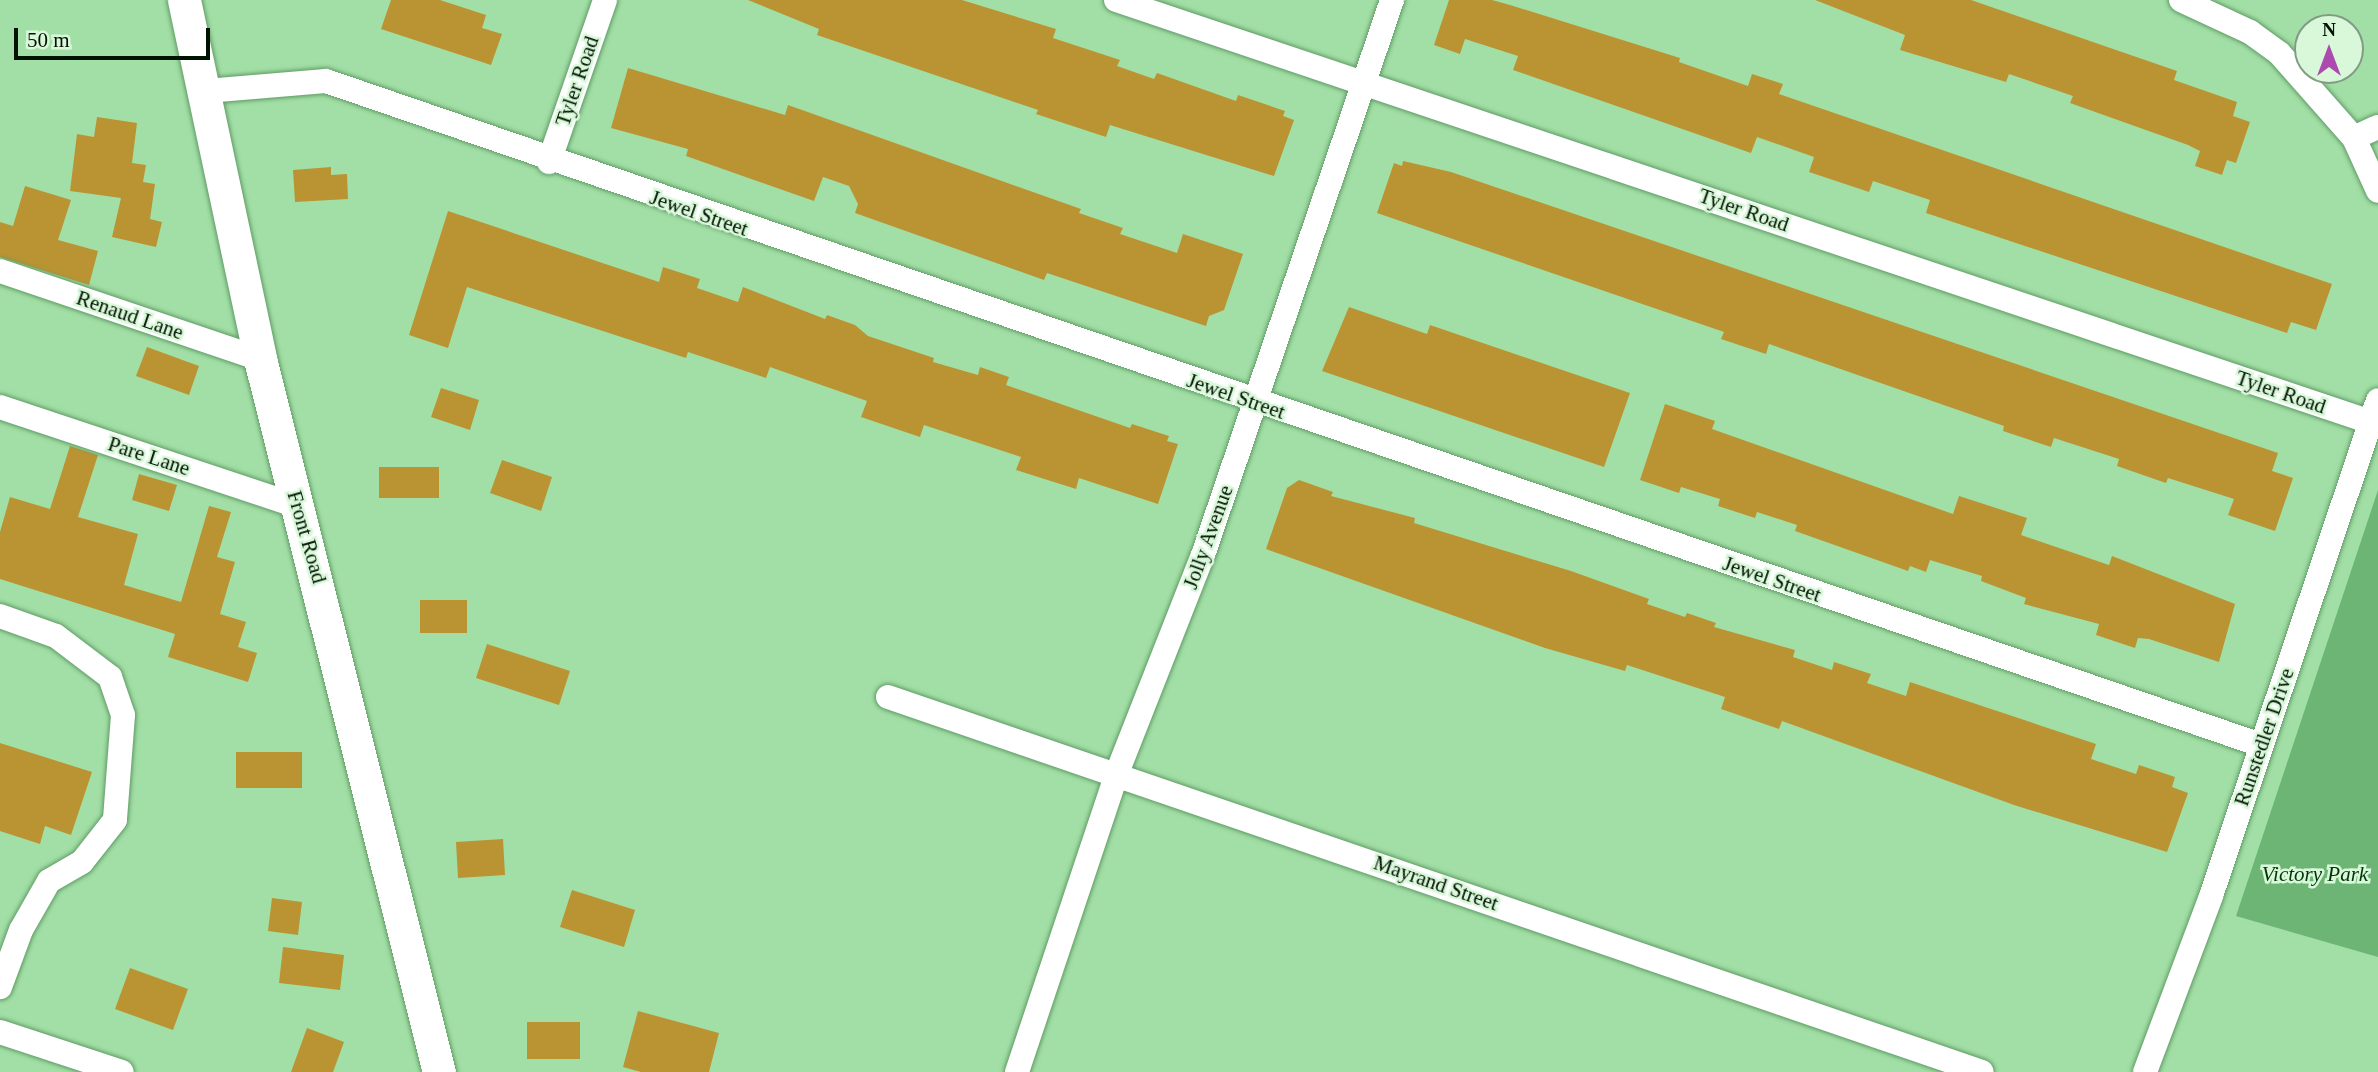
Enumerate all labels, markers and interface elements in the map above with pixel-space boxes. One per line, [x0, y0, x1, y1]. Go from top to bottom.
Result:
scale bar [18, 14, 214, 58]
north arrow [2294, 14, 2364, 84]
text: N [2322, 19, 2336, 40]
text: 50 m [27, 28, 70, 52]
street label: Tyler Road [550, 33, 604, 129]
street label: Tyler Road [1696, 183, 1792, 237]
street label: Jewel Street [647, 184, 751, 242]
street label: Renaud Lane [73, 285, 187, 345]
street label: Tyler Road [2233, 365, 2329, 419]
street label: Jewel Street [1184, 367, 1288, 425]
street label: Pare Lane [105, 431, 193, 481]
street label: Jolly Avenue [1177, 481, 1239, 593]
street label: Front Road [282, 488, 332, 586]
street label: Jewel Street [1720, 550, 1824, 608]
street label: Runstedler Drive [2229, 665, 2299, 809]
street label: Mayrand Street [1370, 850, 1502, 916]
park label: Victory Park [2262, 861, 2368, 887]

